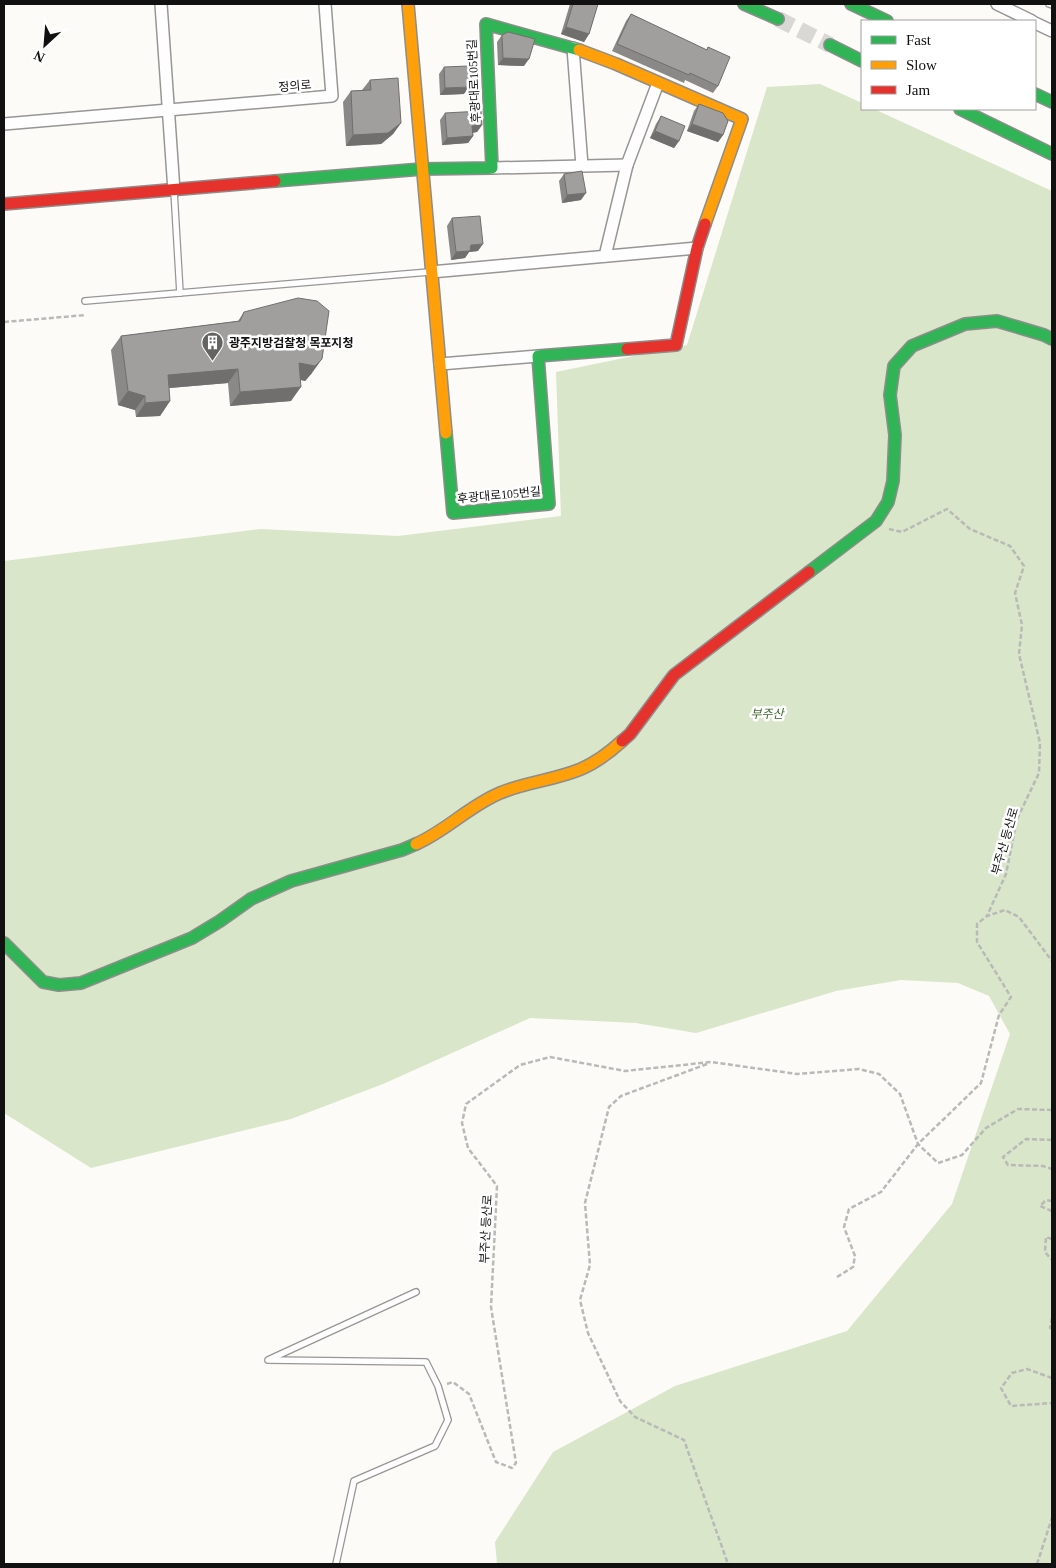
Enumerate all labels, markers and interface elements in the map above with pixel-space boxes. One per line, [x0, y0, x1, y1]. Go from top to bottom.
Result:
north arrow [20, 20, 70, 70]
legend [861, 20, 1036, 110]
text: Fast [906, 32, 932, 48]
street label: 후광대로105번길 [465, 39, 483, 123]
text: N [32, 47, 47, 65]
text: Slow [906, 57, 937, 73]
street label: 정의로 [278, 78, 312, 94]
text: Jam [906, 82, 930, 98]
building icon: 광주지방검찰청 목포지청 [201, 331, 225, 362]
place label: 광주지방검찰청 목포지청 [229, 336, 353, 350]
street label: 후광대로105번길 [456, 484, 542, 506]
park label: 부주산 [750, 707, 786, 721]
street label: 부주산 등산로 [989, 806, 1021, 876]
street label: 부주산 등산로 [477, 1194, 495, 1264]

